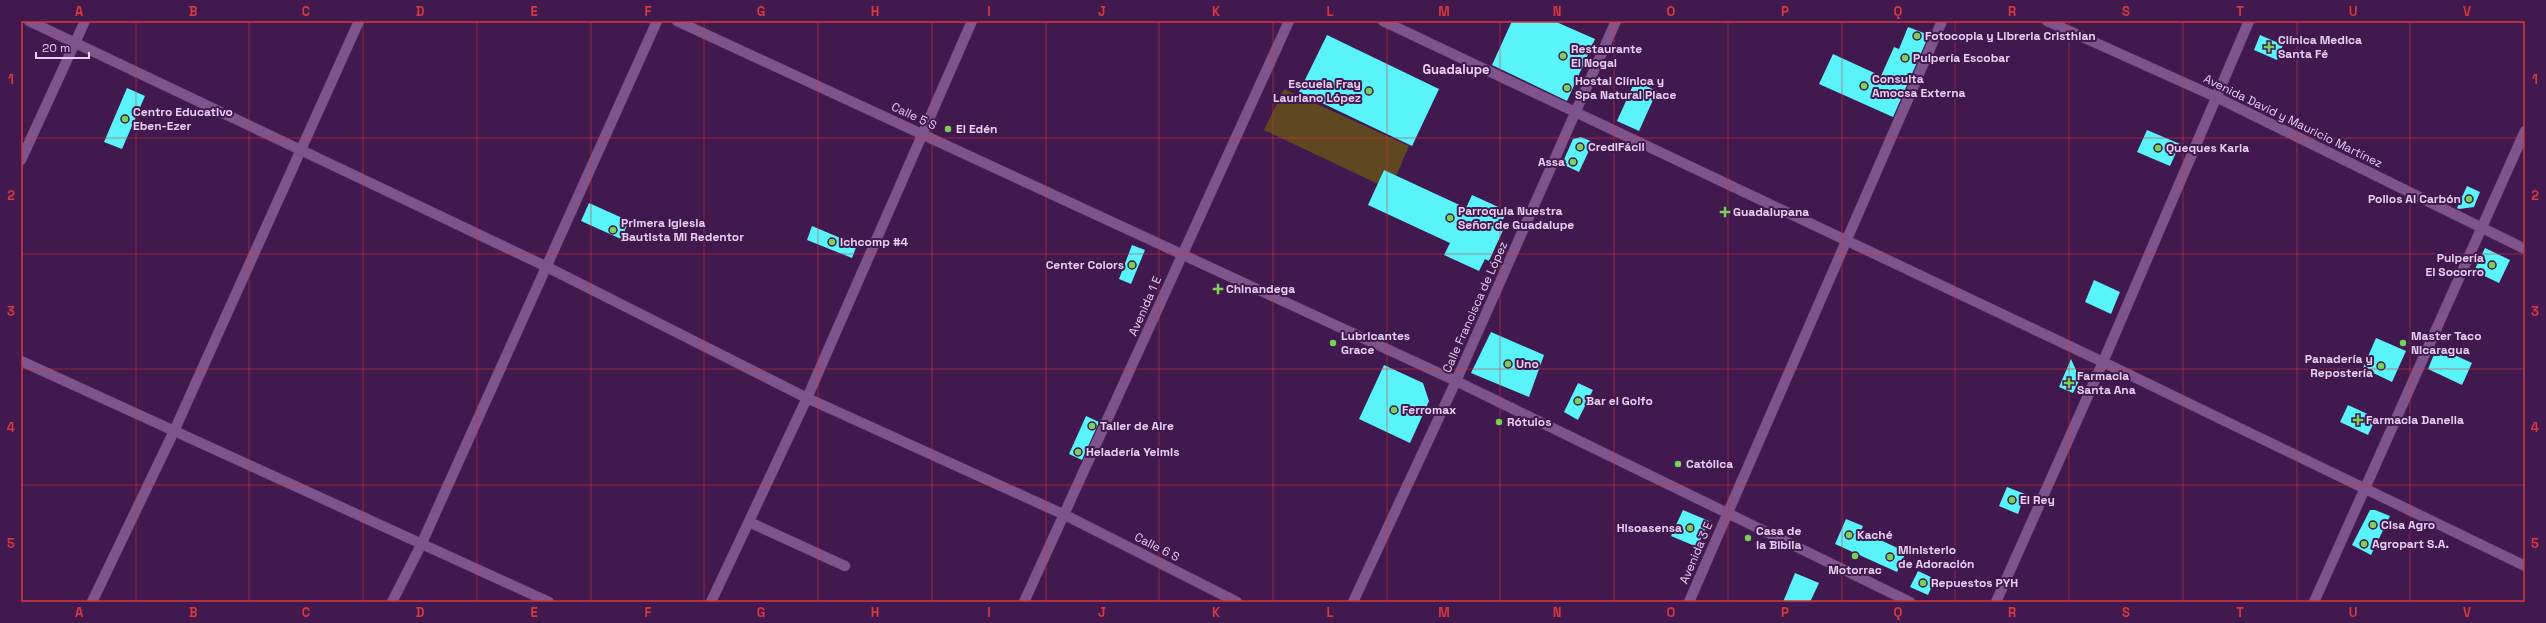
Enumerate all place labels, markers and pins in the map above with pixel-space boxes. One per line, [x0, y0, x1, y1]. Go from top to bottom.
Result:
place label: Fotocopia y Libreria Cristhian [1925, 28, 2096, 44]
marker: Fotocopia y Libreria Cristhian [1912, 31, 1922, 41]
place label: Clínica Medica Santa Fé [2278, 32, 2362, 62]
place label: Restaurante El Nogal [1571, 41, 1642, 71]
marker: Clínica Medica Santa Fé [2263, 41, 2275, 53]
place label: Pulpería Escobar [1913, 50, 2010, 66]
marker: Restaurante El Nogal [1558, 51, 1568, 61]
marker: Pulpería Escobar [1900, 53, 1910, 63]
place label: Consulta Amocsa Externa [1872, 71, 1966, 101]
place label: Hostal Clínica y Spa Natural Place [1575, 73, 1676, 103]
place label: Escuela Fray Lauriano López [1273, 76, 1361, 106]
marker: Consulta Amocsa Externa [1859, 81, 1869, 91]
marker: Hostal Clínica y Spa Natural Place [1562, 83, 1572, 93]
marker: Escuela Fray Lauriano López [1364, 86, 1374, 96]
place label: Centro Educativo Eben-Ezer [133, 104, 233, 134]
marker: Centro Educativo Eben-Ezer [120, 114, 130, 124]
place label: El Edén [956, 121, 998, 137]
marker: El Edén [943, 124, 953, 134]
place label: CrediFácil [1588, 139, 1645, 155]
place label: Queques Karla [2166, 140, 2249, 156]
marker: CrediFácil [1575, 142, 1585, 152]
marker: Queques Karla [2153, 143, 2163, 153]
place label: Assa [1538, 154, 1565, 170]
marker: Assa [1568, 157, 1578, 167]
place label: Pollos Al Carbón [2368, 191, 2461, 207]
marker: Pollos Al Carbón [2464, 194, 2474, 204]
place label: Parroquia Nuestra Señor de Guadalupe [1458, 203, 1574, 233]
place label: Guadalupana [1733, 204, 1809, 220]
marker: Guadalupana [1720, 207, 1730, 217]
marker: Parroquia Nuestra Señor de Guadalupe [1445, 213, 1455, 223]
place label: Primera Iglesia Bautista Mi Redentor [621, 215, 744, 245]
marker: Primera Iglesia Bautista Mi Redentor [608, 225, 618, 235]
place label: Ichcomp #4 [840, 234, 909, 250]
marker: Ichcomp #4 [827, 237, 837, 247]
place label: Pulpería El Socorro [2425, 250, 2484, 280]
place label: Center Colors [1046, 257, 1124, 273]
marker: Center Colors [1127, 260, 1137, 270]
marker: Pulpería El Socorro [2487, 260, 2497, 270]
place label: Chinandega [1226, 281, 1295, 297]
marker: Chinandega [1213, 284, 1223, 294]
place label: Lubricantes Grace [1341, 328, 1410, 358]
place label: Master Taco Nicaragua [2411, 328, 2481, 358]
marker: Lubricantes Grace [1328, 338, 1338, 348]
marker: Master Taco Nicaragua [2398, 338, 2408, 348]
place label: Panadería y Repostería [2305, 351, 2373, 381]
place label: Uno [1516, 356, 1539, 372]
marker: Uno [1503, 359, 1513, 369]
marker: Panadería y Repostería [2376, 361, 2386, 371]
place label: Farmacia Santa Ana [2077, 368, 2136, 398]
marker: Farmacia Santa Ana [2064, 378, 2074, 388]
place label: Bar el Golfo [1586, 393, 1653, 409]
marker: Bar el Golfo [1573, 396, 1583, 406]
place label: Ferromax [1402, 402, 1456, 418]
marker: Ferromax [1389, 405, 1399, 415]
place label: Farmacia Danelia [2366, 412, 2464, 428]
place label: Rótulos [1507, 414, 1551, 430]
marker: Farmacia Danelia [2353, 415, 2363, 425]
marker: Rótulos [1494, 417, 1504, 427]
place label: Taller de Aire [1100, 418, 1174, 434]
marker: Taller de Aire [1087, 421, 1097, 431]
place label: Heladería Yeimis [1086, 444, 1179, 460]
marker: Heladería Yeimis [1073, 447, 1083, 457]
place label: Católica [1686, 456, 1733, 472]
marker: Católica [1673, 459, 1683, 469]
place label: El Rey [2020, 492, 2055, 508]
marker: El Rey [2007, 495, 2017, 505]
place label: Cisa Agro [2381, 517, 2435, 533]
place label: Hisoasensa [1617, 520, 1682, 536]
marker: Cisa Agro [2368, 520, 2378, 530]
marker: Hisoasensa [1685, 523, 1695, 533]
place label: Casa de la Biblia [1756, 523, 1801, 553]
place label: Kaché [1857, 527, 1893, 543]
marker: Kaché [1844, 530, 1854, 540]
marker: Casa de la Biblia [1743, 533, 1753, 543]
place label: Agropart S.A. [2372, 536, 2449, 552]
marker: Agropart S.A. [2359, 539, 2369, 549]
place label: Ministerio de Adoración [1898, 542, 1974, 572]
marker: Motorrac [1850, 551, 1860, 561]
marker: Ministerio de Adoración [1885, 552, 1895, 562]
place label: Motorrac [1828, 562, 1882, 578]
place label: Repuestos PYH [1931, 575, 2018, 591]
marker: Repuestos PYH [1918, 578, 1928, 588]

